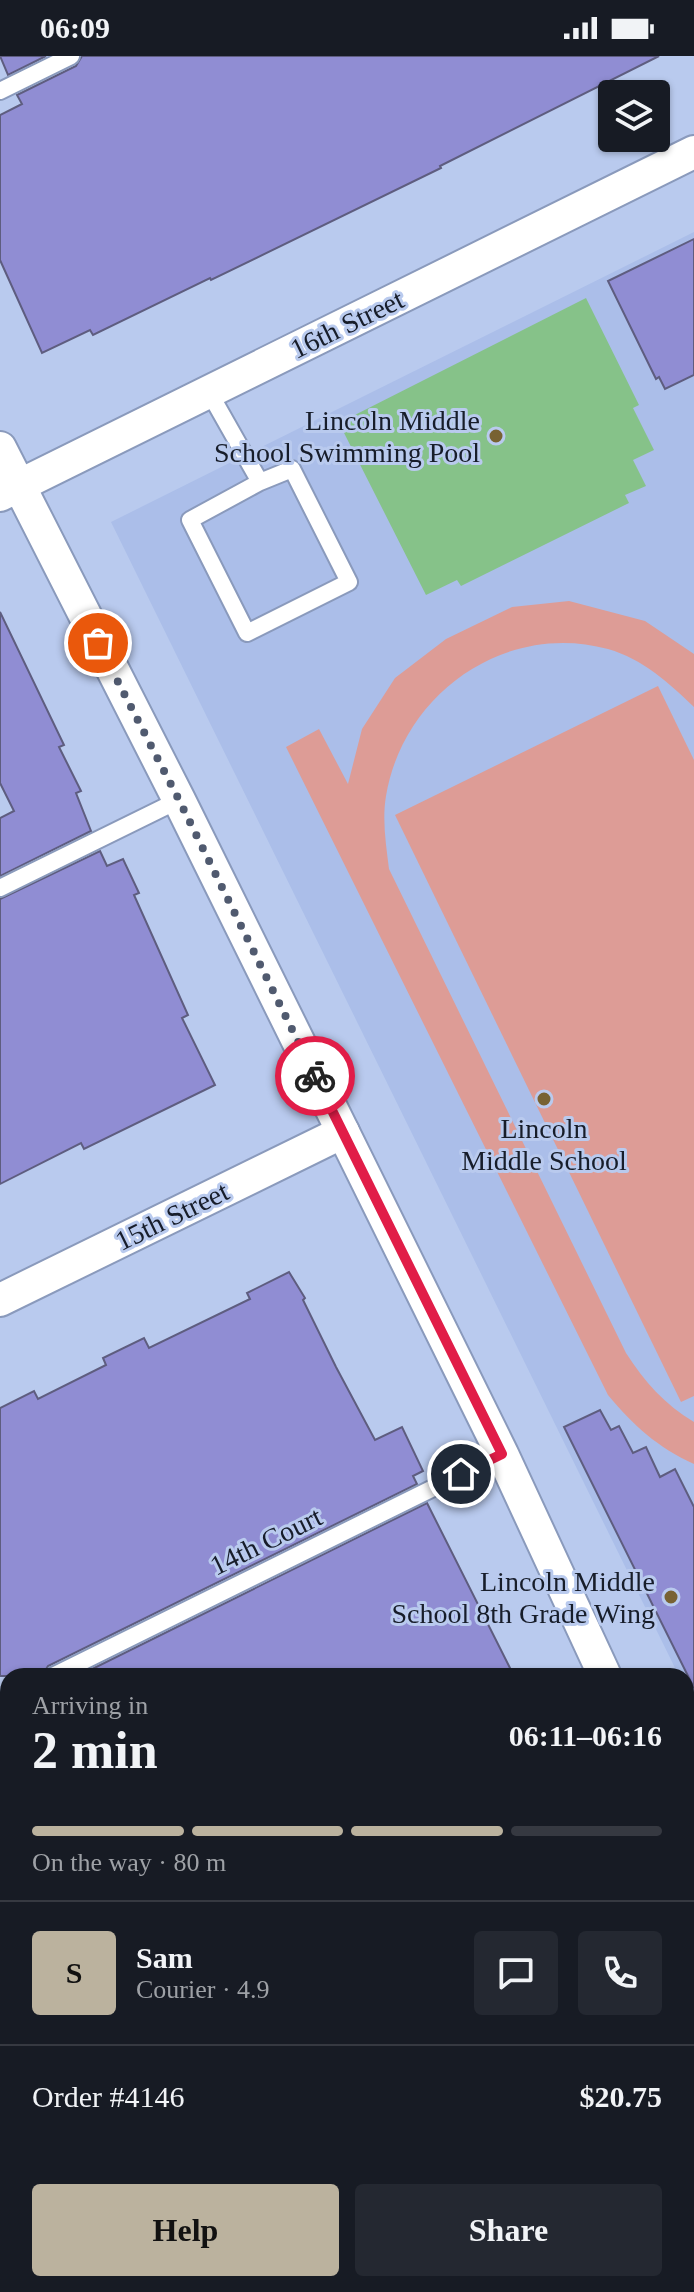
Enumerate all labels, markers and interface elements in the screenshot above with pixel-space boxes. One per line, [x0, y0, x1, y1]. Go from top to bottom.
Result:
text: 06:09 [40, 11, 110, 44]
map controls [598, 80, 670, 152]
button: layers [598, 80, 670, 152]
street label: 16th Street [285, 283, 409, 365]
place label: Lincoln Middle School Swimming Pool [214, 405, 480, 468]
marker: Lincoln Middle School Swimming Pool [487, 427, 505, 445]
pin [64, 609, 132, 677]
icon: bag [76, 621, 120, 665]
courier [275, 1036, 355, 1116]
icon: bike [293, 1054, 337, 1098]
marker: Lincoln Middle School [535, 1090, 553, 1108]
place label: Lincoln Middle School [461, 1113, 627, 1176]
street label: 15th Street [110, 1175, 234, 1257]
pin [427, 1440, 495, 1508]
icon: home [439, 1452, 483, 1496]
street label: 14th Court [205, 1501, 327, 1581]
place label: Lincoln Middle School 8th Grade Wing [391, 1566, 655, 1629]
marker: Lincoln Middle School 8th Grade Wing [662, 1588, 680, 1606]
text: Arriving in [32, 1691, 148, 1720]
text: 06:11–06:16 [509, 1719, 662, 1752]
text: 2 min [32, 1722, 158, 1779]
text: On the way · 80 m [32, 1848, 226, 1877]
button: chat [474, 1931, 558, 2015]
button: phone [578, 1931, 662, 2015]
text: Sam [136, 1941, 193, 1974]
text: S [66, 1956, 82, 1989]
text: Courier · 4.9 [136, 1975, 270, 2004]
text: Order #4146 [32, 2080, 184, 2113]
text: $20.75 [580, 2080, 662, 2113]
button: Help [32, 2184, 339, 2276]
button: Share [355, 2184, 662, 2276]

